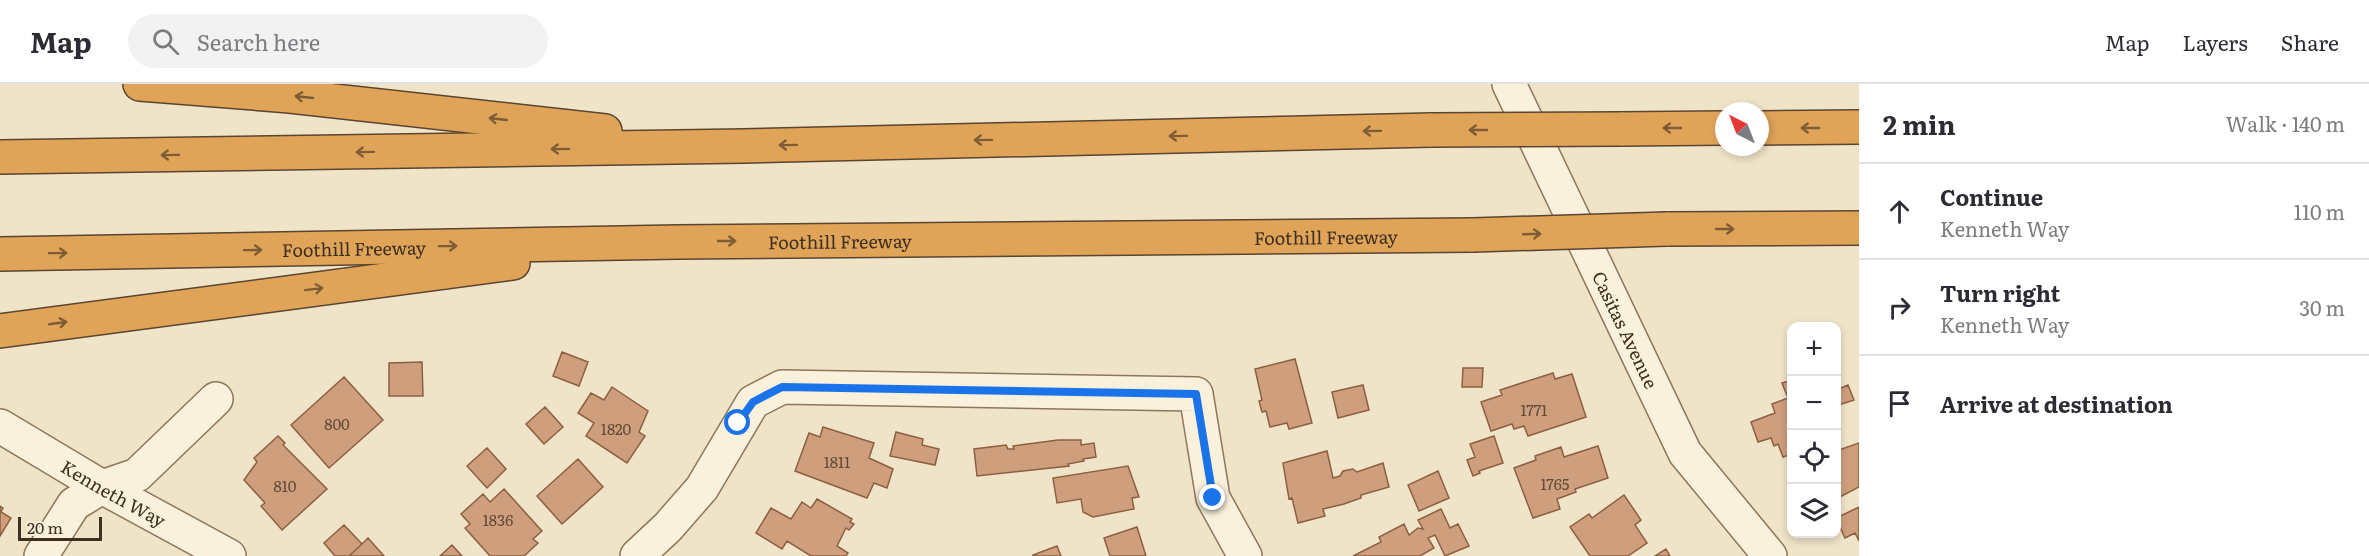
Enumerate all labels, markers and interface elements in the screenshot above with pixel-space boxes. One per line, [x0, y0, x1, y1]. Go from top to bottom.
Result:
search box [128, 14, 548, 68]
text: Map [30, 20, 92, 62]
icon: search [149, 25, 182, 58]
text: Search here [197, 25, 320, 58]
text: Map [2105, 26, 2150, 57]
text: Layers [2183, 26, 2248, 57]
text: Share [2281, 26, 2339, 57]
one-way arrow [295, 91, 315, 102]
north arrow [1715, 102, 1769, 156]
text: 2 min [1883, 104, 1956, 143]
text: Walk · 140 m [2226, 108, 2345, 138]
one-way arrow [489, 113, 509, 124]
one-way arrow [1800, 122, 1820, 134]
one-way arrow [1663, 123, 1683, 134]
one-way arrow [1468, 124, 1488, 136]
one-way arrow [1363, 125, 1383, 137]
one-way arrow [1168, 130, 1188, 142]
one-way arrow [973, 135, 993, 146]
one-way arrow [778, 139, 798, 151]
one-way arrow [550, 143, 570, 155]
one-way arrow [355, 146, 375, 158]
one-way arrow [160, 149, 180, 161]
text: Continue [1940, 180, 2043, 213]
icon: ahead [1883, 195, 1916, 228]
text: 110 m [2294, 196, 2345, 226]
text: Kenneth Way [1940, 213, 2069, 243]
street label: Foothill Freeway [1254, 222, 1399, 250]
one-way arrow [1715, 223, 1735, 235]
street label: Foothill Freeway [768, 226, 913, 255]
one-way arrow [1521, 228, 1541, 239]
street label: Foothill Freeway [282, 233, 427, 263]
one-way arrow [717, 235, 737, 247]
one-way arrow [438, 240, 458, 252]
one-way arrow [243, 244, 263, 256]
one-way arrow [48, 247, 68, 259]
street label: Casitas Avenue [1587, 266, 1666, 393]
text: Turn right [1940, 276, 2060, 309]
one-way arrow [303, 283, 323, 294]
icon: right [1883, 291, 1916, 324]
text: 30 m [2299, 292, 2345, 322]
text: Kenneth Way [1940, 309, 2069, 339]
one-way arrow [48, 317, 67, 328]
map controls [1787, 322, 1841, 538]
button: + [1787, 322, 1841, 376]
button: − [1787, 376, 1841, 430]
icon: arrive [1883, 387, 1916, 420]
text: Arrive at destination [1940, 387, 2173, 420]
house number: 1771 [1521, 398, 1547, 421]
route start [724, 409, 750, 435]
house number: 800 [324, 412, 350, 435]
house number: 1820 [601, 417, 632, 440]
button: locate [1787, 430, 1841, 484]
house number: 1811 [824, 450, 850, 473]
street label: Kenneth Way [56, 452, 172, 533]
house number: 1765 [1541, 472, 1570, 495]
house number: 810 [273, 474, 297, 497]
route end [1199, 484, 1225, 510]
button: layers [1787, 484, 1841, 538]
house number: 1836 [483, 508, 513, 531]
scale bar [18, 514, 102, 542]
text: 20 m [27, 515, 63, 539]

